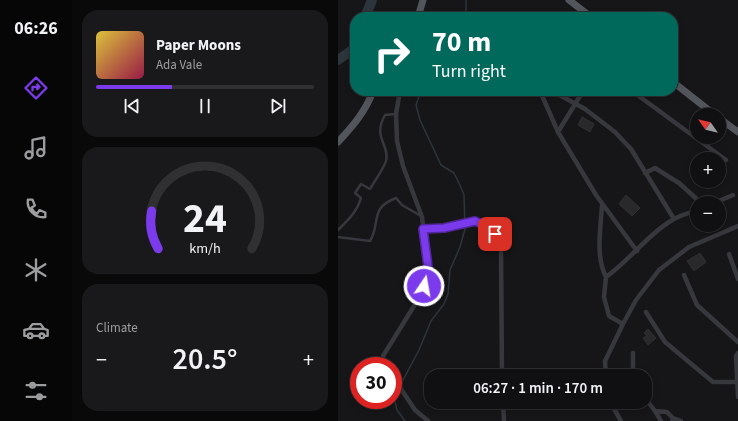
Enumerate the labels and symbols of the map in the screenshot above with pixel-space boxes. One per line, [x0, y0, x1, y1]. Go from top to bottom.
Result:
north arrow [690, 108, 726, 144]
pin [478, 217, 512, 251]
position arrow [403, 265, 445, 307]
speed limit sign: 30 [350, 357, 402, 409]

